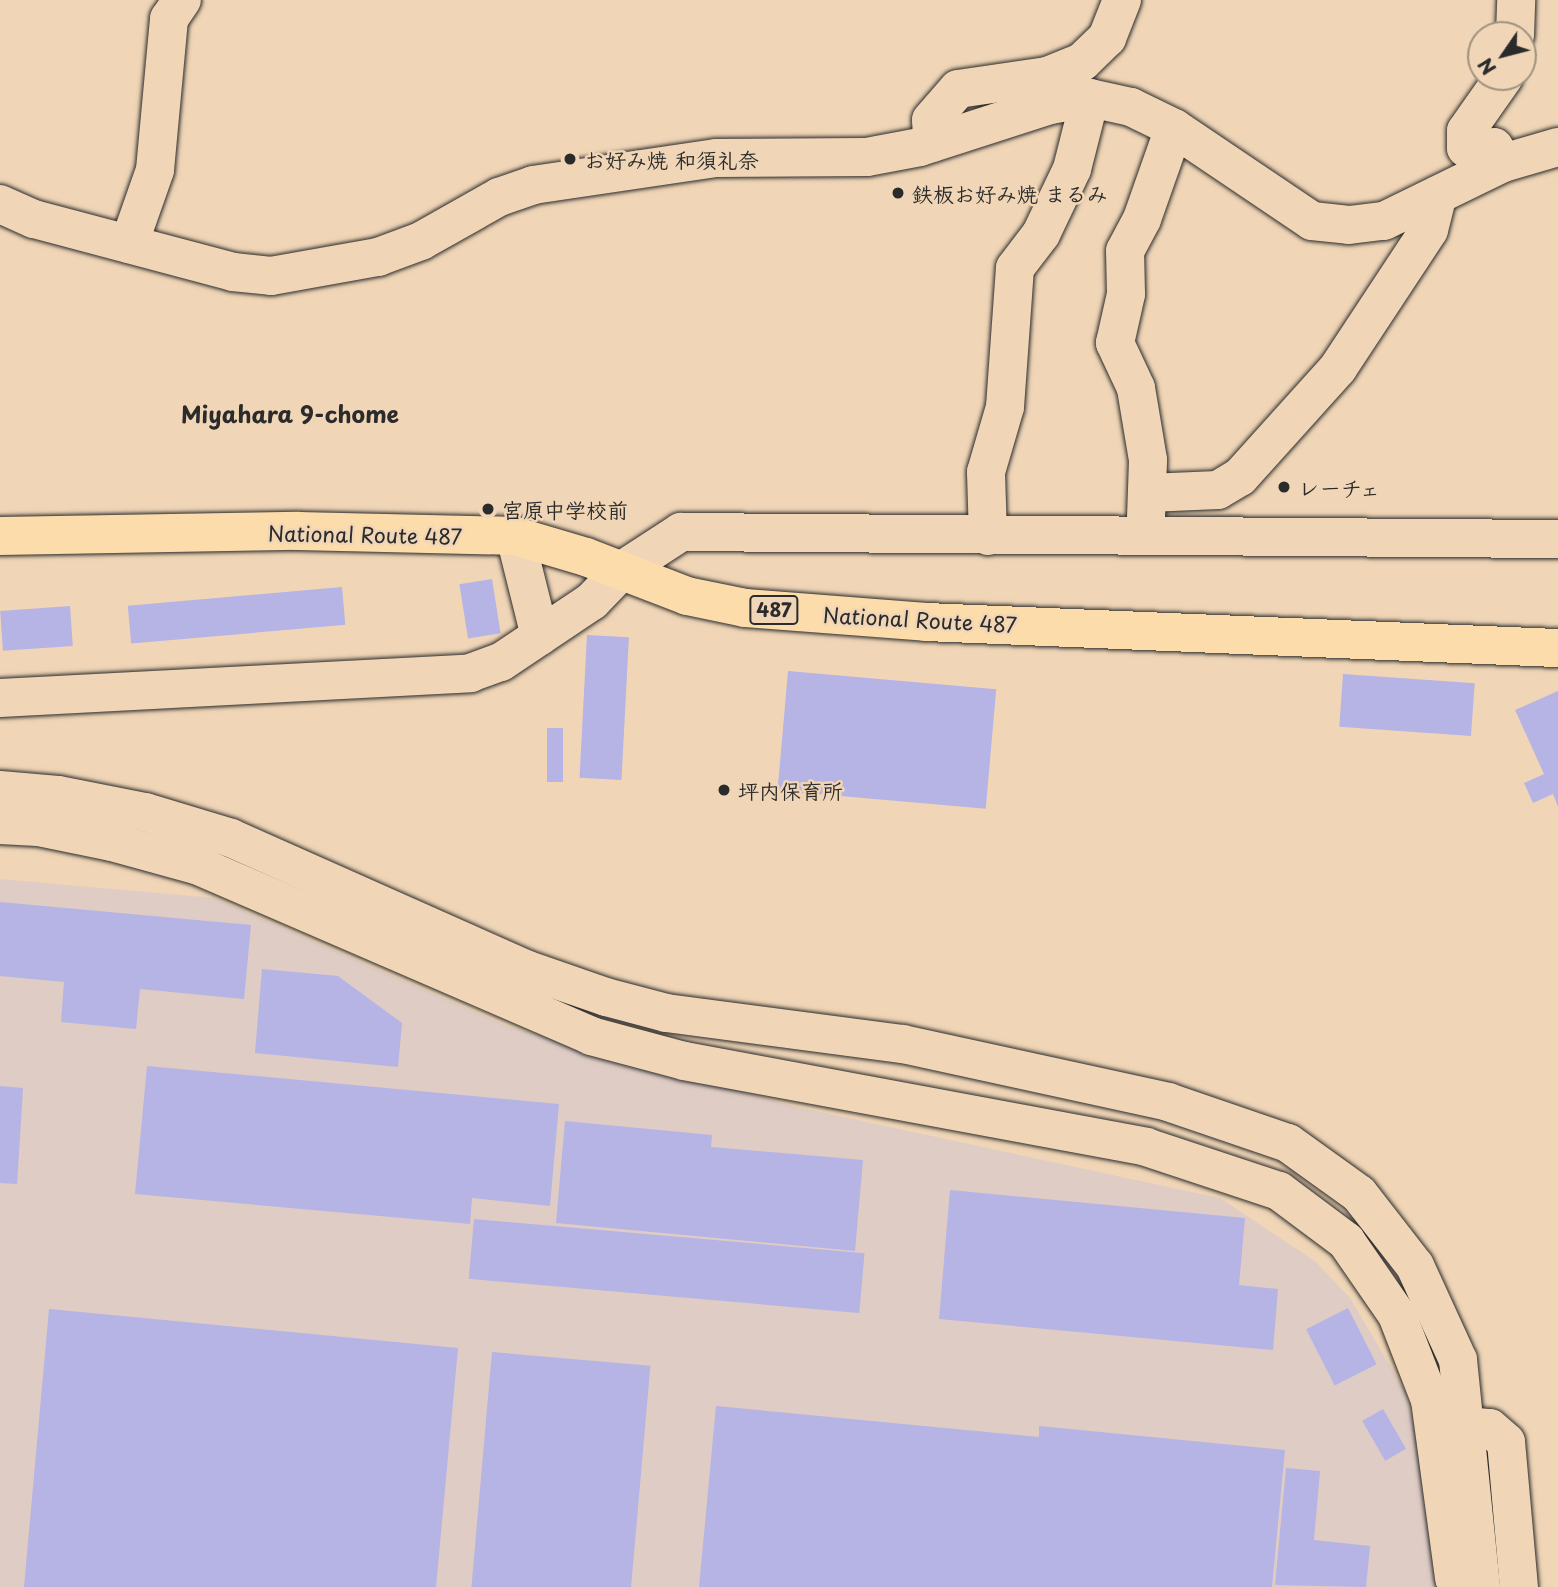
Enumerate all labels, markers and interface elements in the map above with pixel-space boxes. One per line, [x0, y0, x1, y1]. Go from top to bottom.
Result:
north arrow [1467, 21, 1537, 91]
text: N [1471, 53, 1502, 81]
place label: お好み焼 和須礼奈 [584, 146, 759, 172]
marker: お好み焼 和須礼奈 [562, 151, 578, 167]
place label: 鉄板お好み焼 まるみ [912, 180, 1108, 206]
marker: 鉄板お好み焼 まるみ [890, 185, 906, 201]
district label: Miyahara 9-chome [180, 400, 400, 428]
place label: レーチェ [1298, 474, 1383, 500]
marker: レーチェ [1276, 479, 1292, 495]
place label: 宮原中学校前 [502, 496, 628, 522]
marker: 宮原中学校前 [480, 501, 496, 517]
street label: National Route 487 [267, 520, 463, 548]
road number: 487 [748, 594, 800, 625]
street label: National Route 487 [822, 601, 1018, 637]
place label: 坪内保育所 [738, 777, 843, 803]
marker: 坪内保育所 [716, 782, 732, 798]

